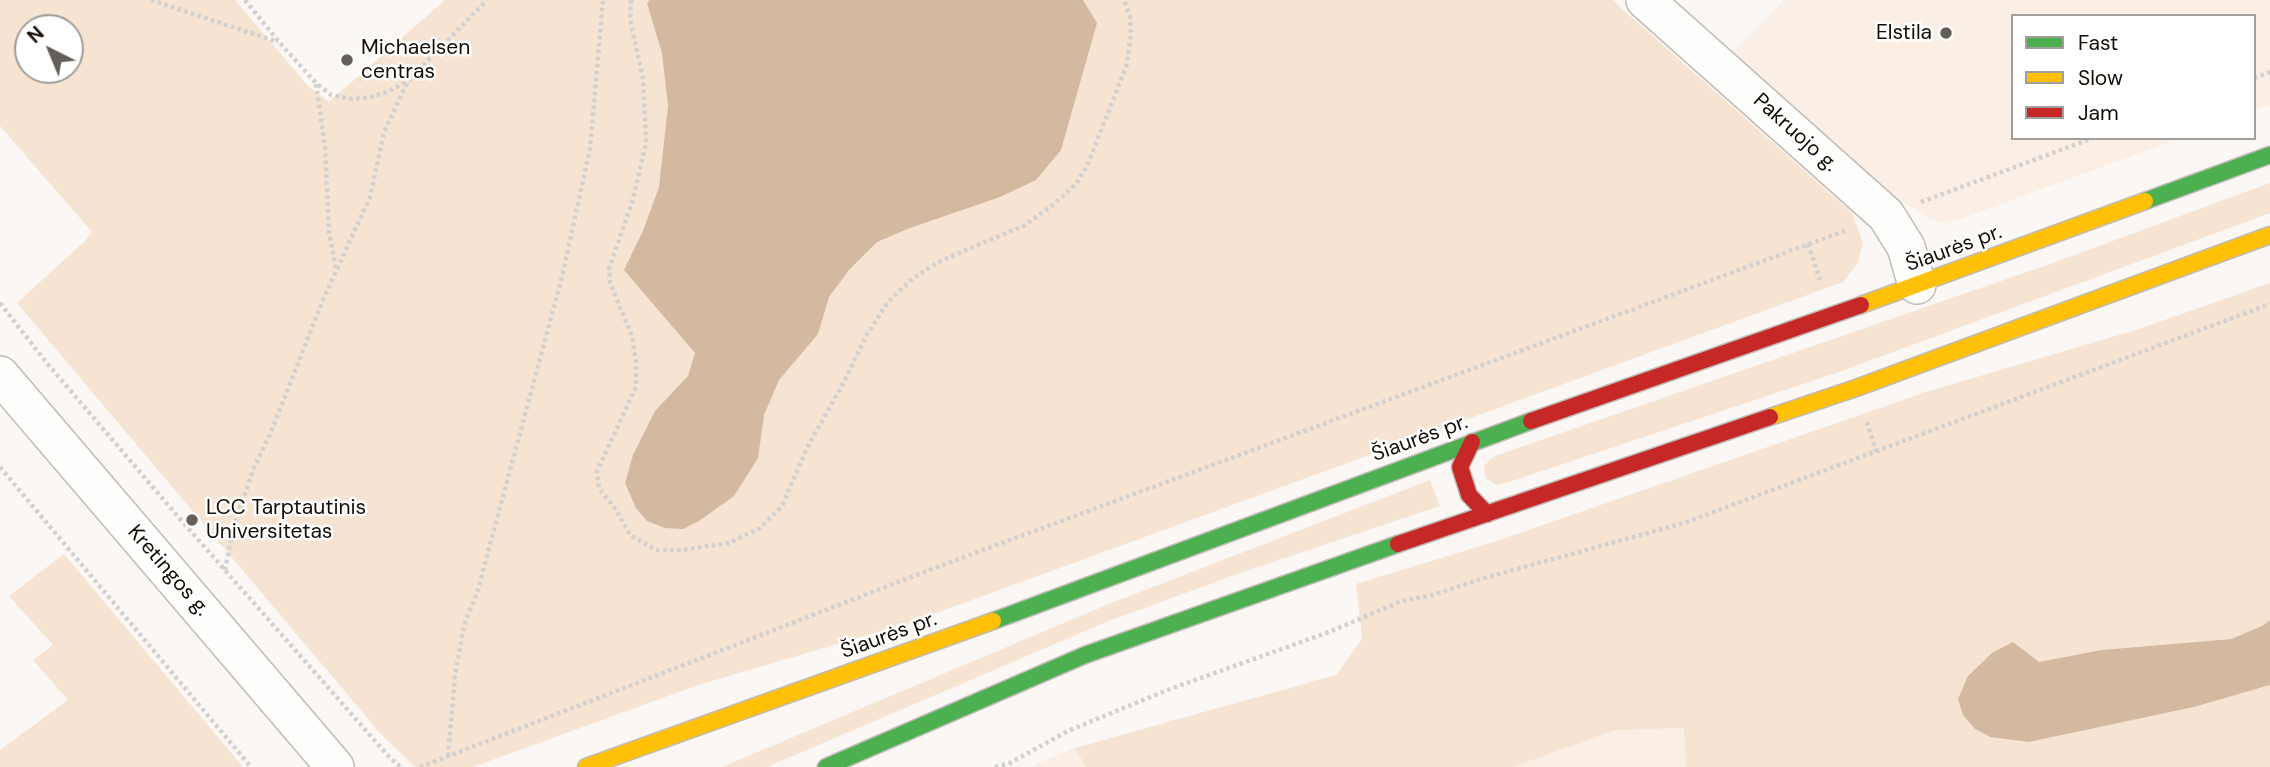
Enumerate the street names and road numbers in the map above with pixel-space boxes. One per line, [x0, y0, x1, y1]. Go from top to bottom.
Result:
street label: Pakruojo g. [1748, 89, 1842, 177]
street label: Šiaurės pr. [1903, 220, 2005, 278]
street label: Šiaurės pr. [1369, 410, 1471, 468]
street label: Kretingos g. [122, 520, 214, 622]
street label: Šiaurės pr. [838, 607, 940, 665]

